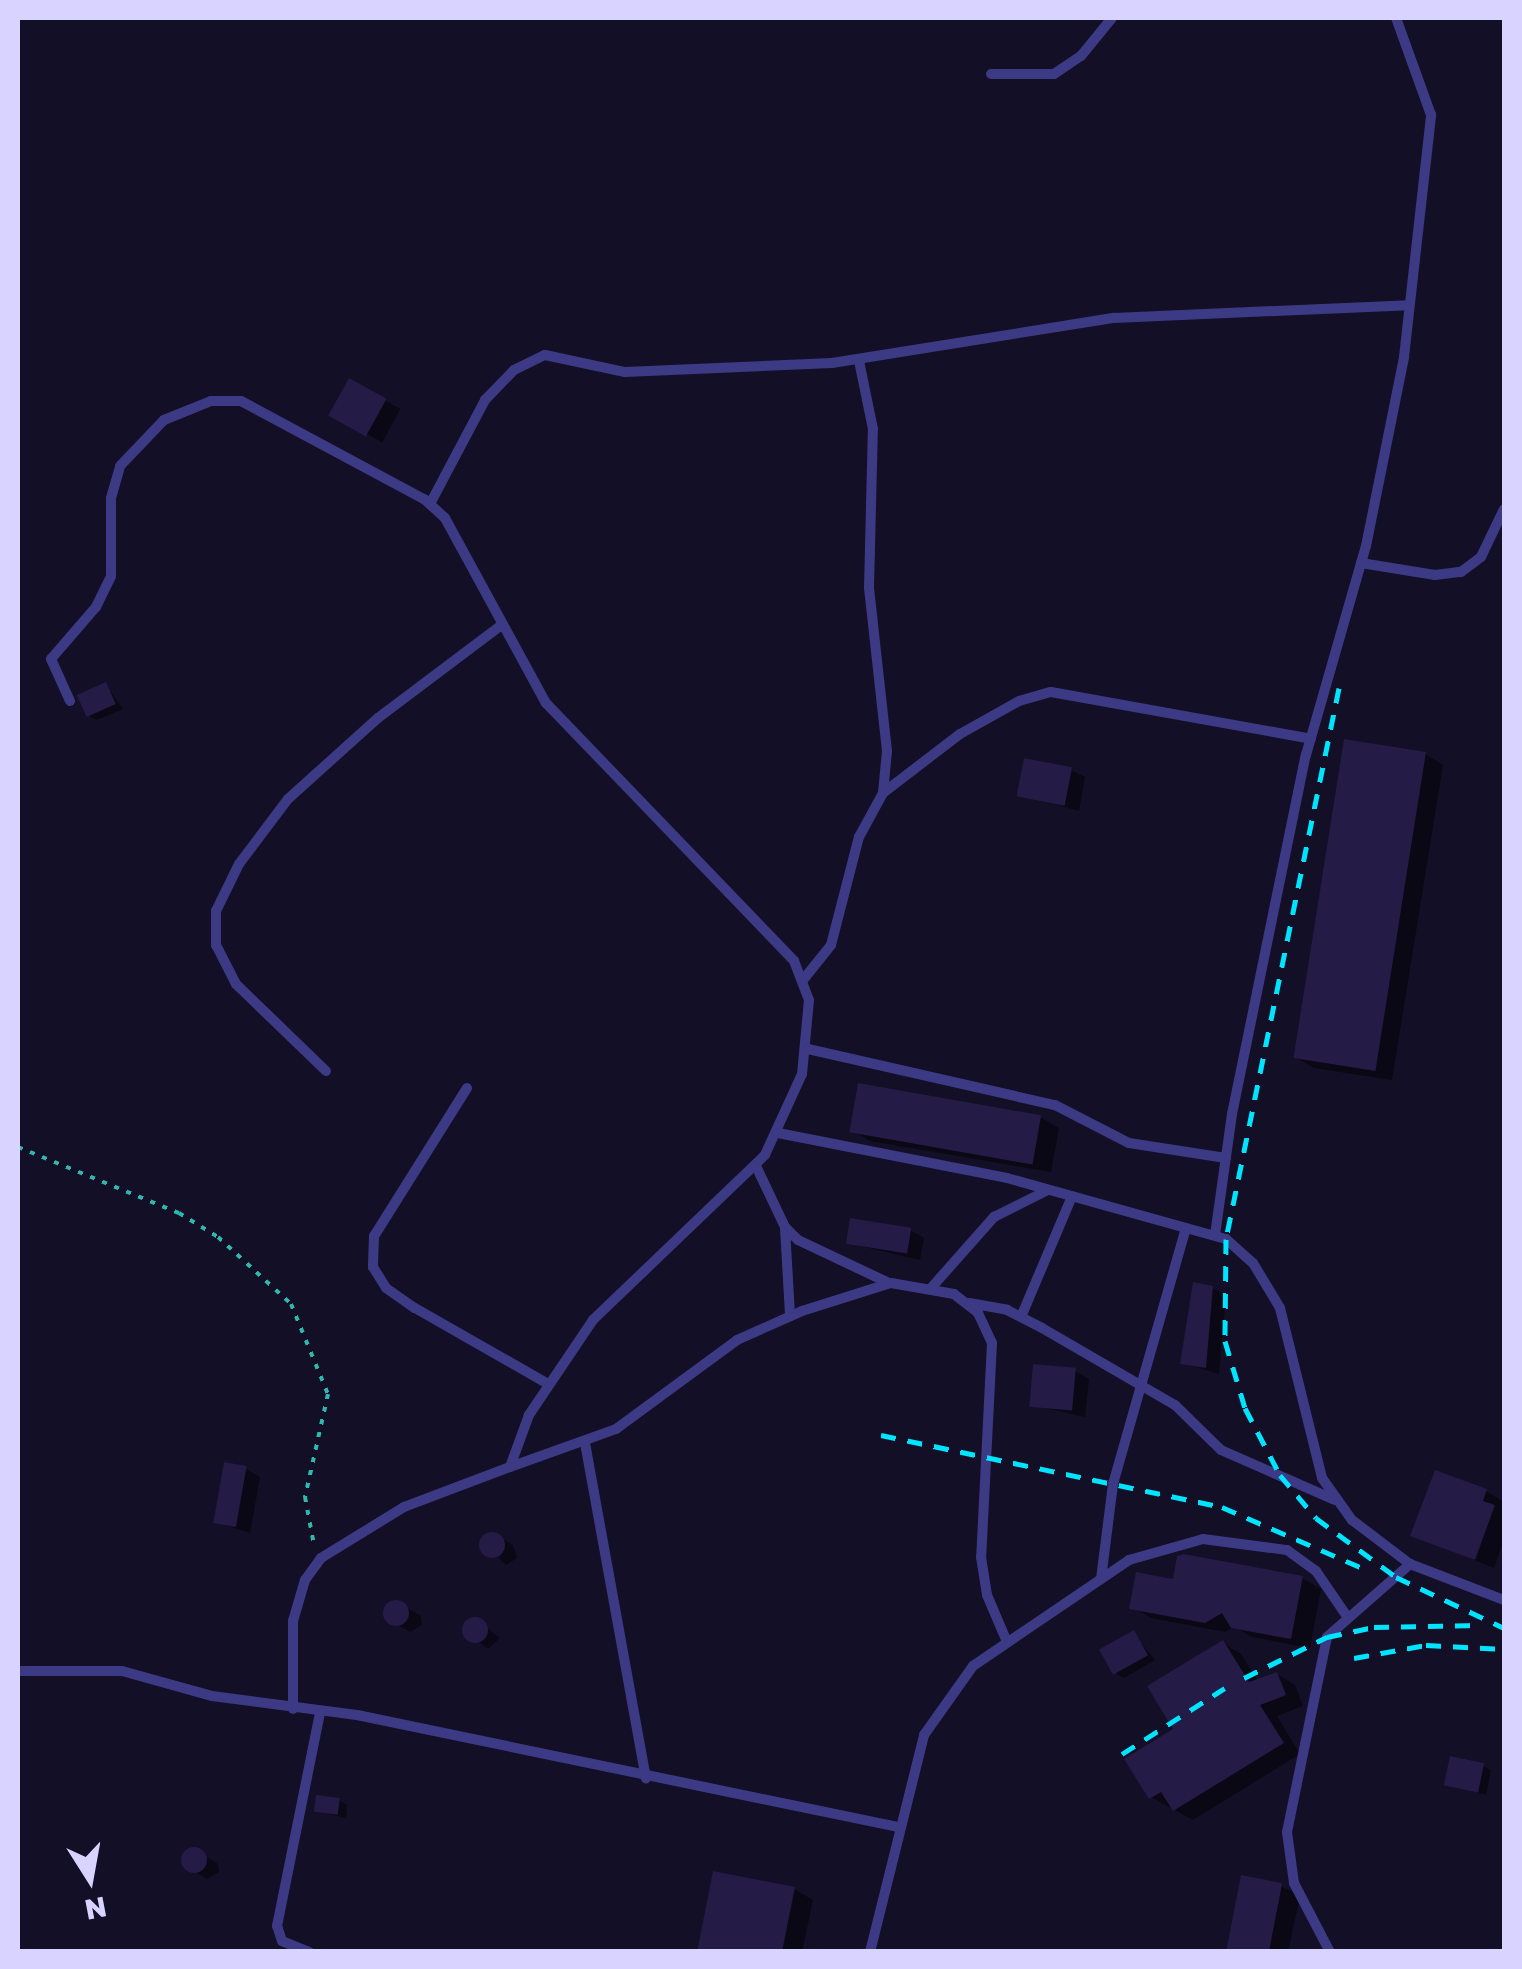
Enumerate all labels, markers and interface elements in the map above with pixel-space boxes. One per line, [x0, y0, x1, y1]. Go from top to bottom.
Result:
north arrow [40, 1829, 140, 1929]
text: N [82, 1891, 109, 1927]

